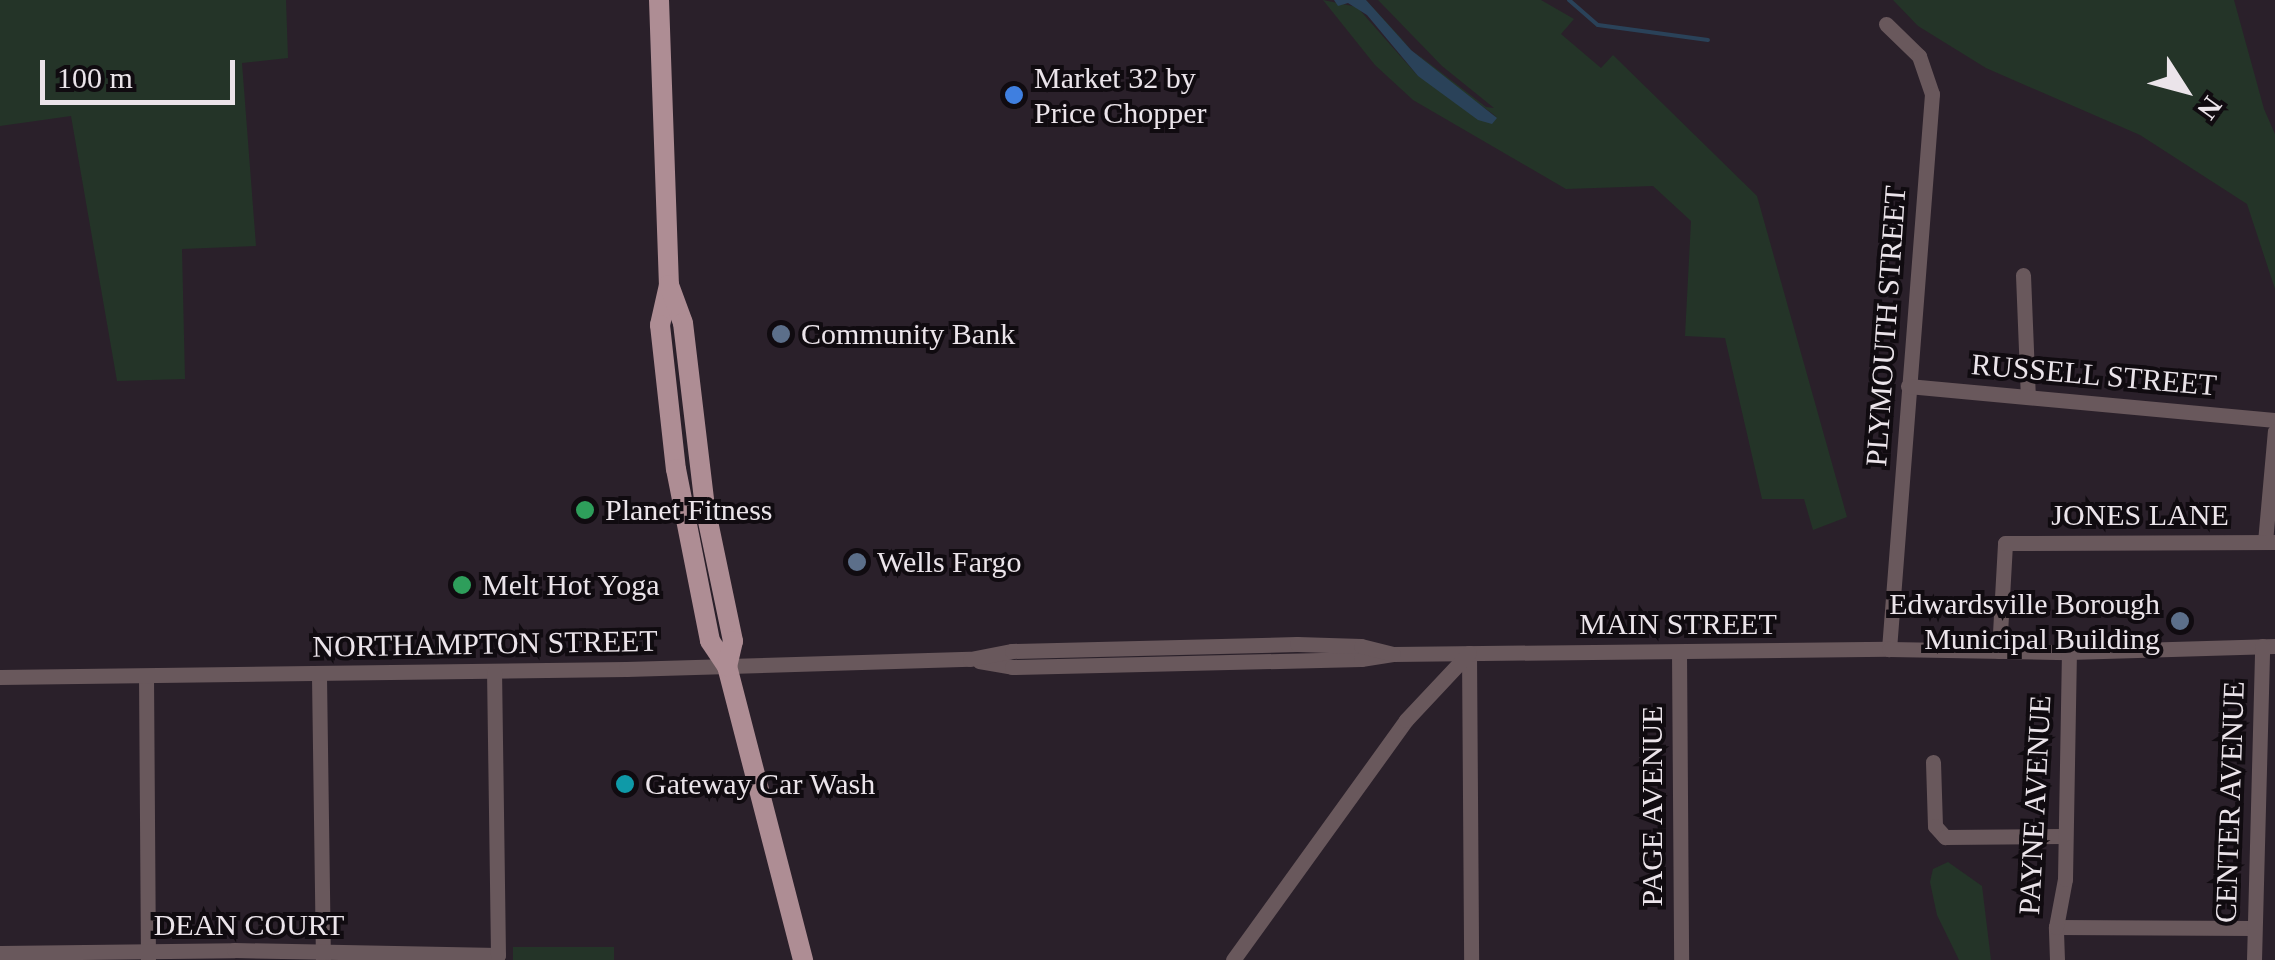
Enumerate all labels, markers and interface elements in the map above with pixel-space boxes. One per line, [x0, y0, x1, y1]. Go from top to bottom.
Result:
scale bar [45, 40, 240, 102]
north arrow [2135, 40, 2235, 140]
place label: Market 32 by Price Chopper [1034, 60, 1206, 130]
text: 100 m [57, 61, 133, 94]
marker: Market 32 by Price Chopper [1003, 84, 1025, 106]
text: N [2191, 91, 2228, 125]
street label: PLYMOUTH STREET [1858, 185, 1914, 467]
place label: Community Bank [801, 316, 1015, 352]
marker: Community Bank [770, 323, 792, 345]
street label: RUSSELL STREET [1969, 346, 2219, 404]
place label: Planet Fitness [605, 492, 773, 528]
street label: JONES LANE [2051, 497, 2229, 533]
marker: Planet Fitness [574, 499, 596, 521]
place label: Wells Fargo [877, 544, 1022, 580]
marker: Wells Fargo [846, 551, 868, 573]
place label: Melt Hot Yoga [482, 567, 661, 603]
marker: Melt Hot Yoga [451, 574, 473, 596]
place label: Edwardsville Borough Municipal Building [1889, 586, 2160, 656]
street label: MAIN STREET [1579, 606, 1777, 642]
marker: Edwardsville Borough Municipal Building [2169, 610, 2191, 632]
street label: NORTHAMPTON STREET [312, 623, 658, 665]
street label: CENTER AVENUE [2208, 680, 2252, 924]
street label: PAYNE AVENUE [2011, 693, 2059, 917]
street label: PAGE AVENUE [1634, 705, 1670, 907]
place label: Gateway Car Wash [645, 766, 876, 802]
marker: Gateway Car Wash [614, 773, 636, 795]
street label: DEAN COURT [154, 907, 344, 943]

